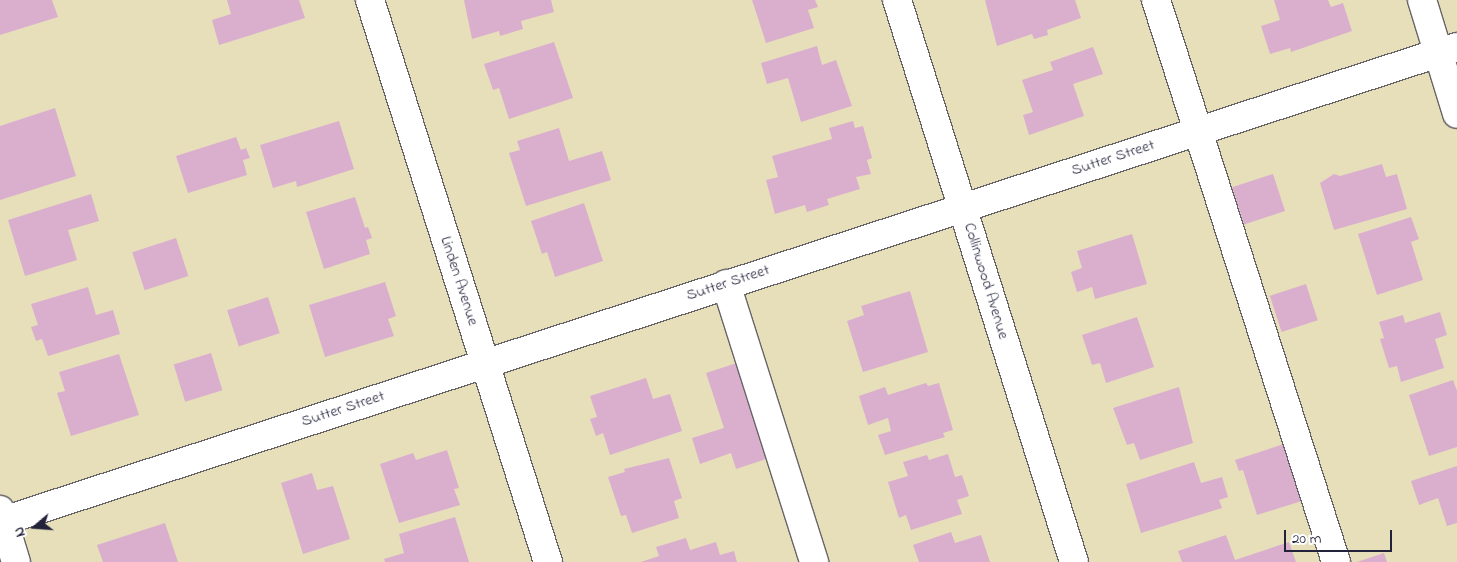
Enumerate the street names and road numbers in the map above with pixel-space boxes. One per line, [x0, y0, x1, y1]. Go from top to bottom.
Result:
street label: Sutter Street [1069, 135, 1157, 181]
street label: Collinwood Avenue [959, 221, 1013, 341]
street label: Linden Avenue [436, 234, 482, 328]
street label: Sutter Street [684, 260, 772, 306]
street label: Sutter Street [299, 386, 387, 432]

